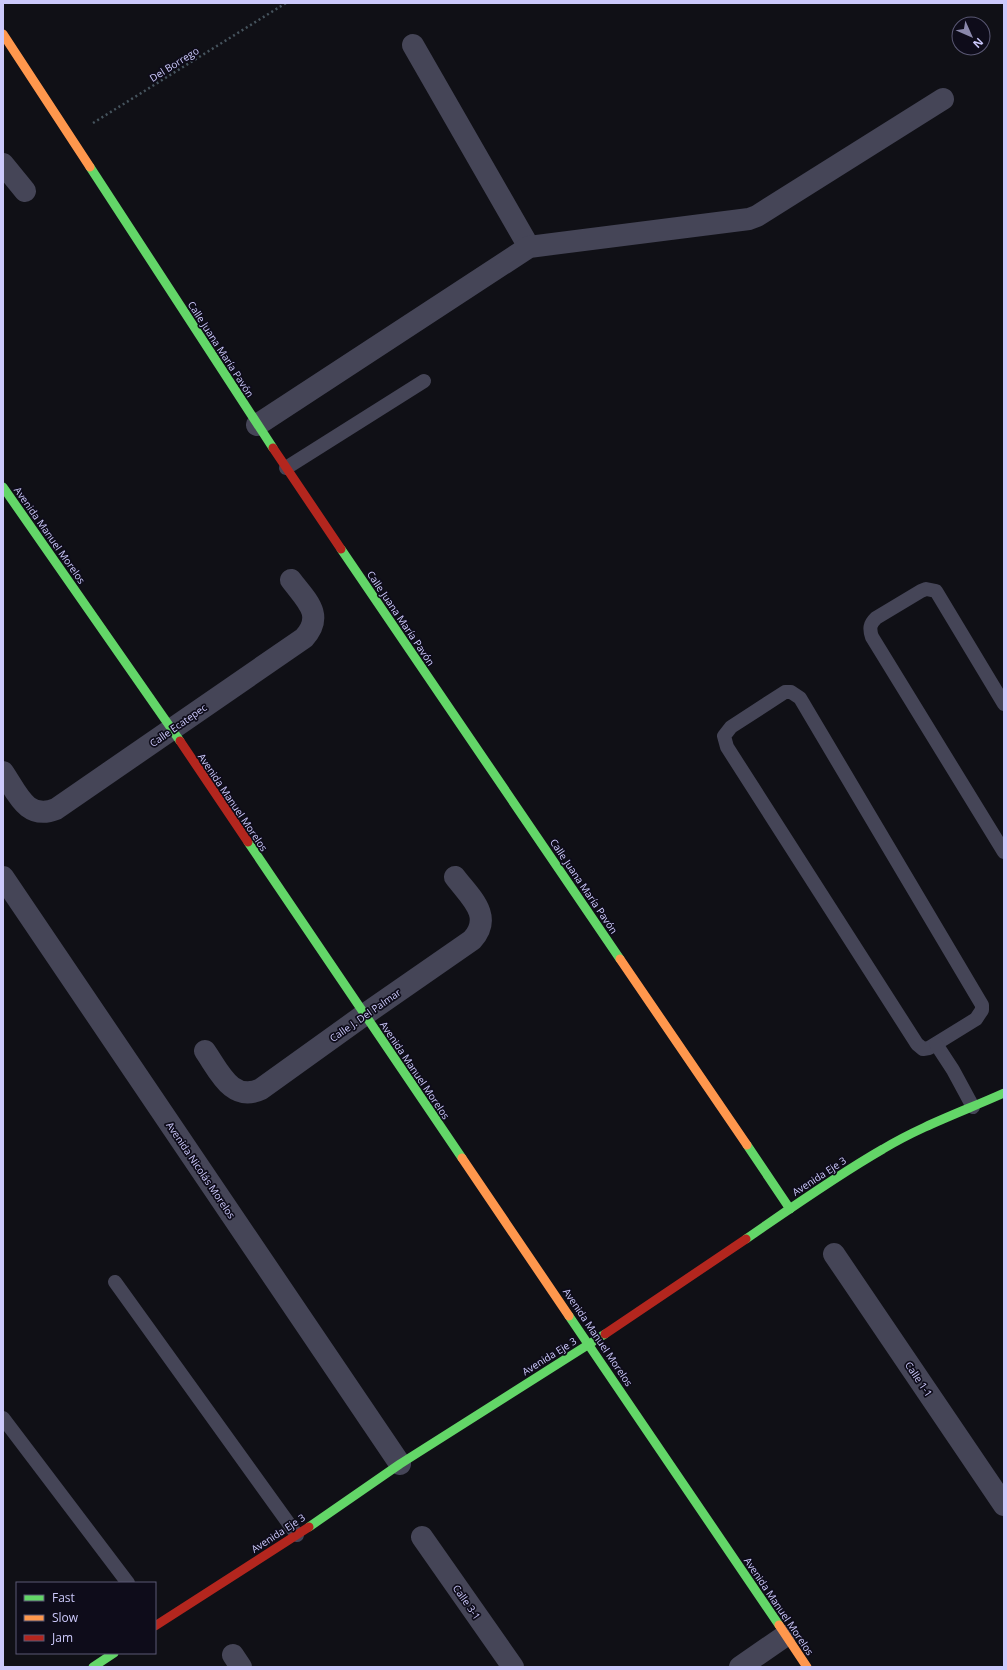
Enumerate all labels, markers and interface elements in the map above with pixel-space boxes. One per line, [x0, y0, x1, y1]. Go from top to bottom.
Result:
north arrow [951, 16, 991, 56]
text: N [970, 35, 987, 52]
street label: Del Borrego [147, 43, 201, 85]
street label: Calle Juana María Pavón [185, 298, 257, 400]
street label: Avenida Manuel Morelos [11, 484, 89, 586]
street label: Calle Juana María Pavón [364, 568, 438, 668]
street label: Calle Ecatepec [147, 700, 210, 750]
street label: Avenida Manuel Morelos [195, 750, 271, 854]
street label: Calle Juana María Pavón [547, 836, 621, 936]
street label: Calle J. Del Palmar [327, 985, 403, 1045]
street label: Avenida Manuel Morelos [377, 1018, 453, 1122]
street label: Avenida Nicolás Morelos [163, 1119, 239, 1221]
street label: Avenida Eje 3 [789, 1153, 849, 1199]
street label: Avenida Manuel Morelos [560, 1285, 636, 1389]
street label: Avenida Eje 3 [519, 1334, 579, 1378]
street label: Calle 1-1 [902, 1359, 936, 1399]
street label: Avenida Eje 3 [248, 1510, 308, 1556]
street label: Avenida Manuel Morelos [741, 1554, 817, 1658]
legend [16, 1582, 156, 1654]
street label: Calle 3-1 [450, 1582, 484, 1622]
text: Fast [52, 1589, 75, 1606]
text: Slow [52, 1609, 79, 1626]
text: Jam [51, 1629, 73, 1646]

